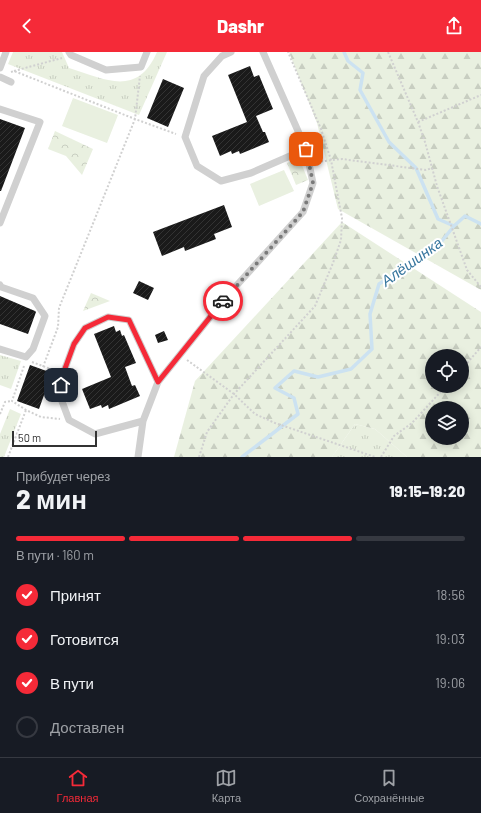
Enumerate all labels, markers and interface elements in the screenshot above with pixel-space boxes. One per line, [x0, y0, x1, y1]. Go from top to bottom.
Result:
icon: back [16, 15, 38, 37]
text: Dashr [217, 15, 264, 37]
icon: share [443, 15, 465, 37]
pin [289, 132, 323, 166]
icon: bag [295, 138, 317, 160]
water label: Алёшинка [376, 233, 446, 290]
courier [203, 281, 243, 321]
icon: car [212, 290, 234, 312]
map controls [425, 349, 469, 445]
button: locate [425, 349, 469, 393]
pin [44, 368, 78, 402]
icon: home [50, 374, 72, 396]
button: layers [425, 401, 469, 445]
scale bar [12, 429, 97, 448]
text: 50 m [18, 431, 41, 444]
text: Прибудет через [16, 468, 110, 484]
text: 19:15–19:20 [389, 482, 465, 500]
text: 2 мин [16, 483, 87, 514]
text: В пути · 160 m [16, 547, 94, 563]
icon: check [16, 584, 38, 606]
text: Принят [50, 586, 101, 604]
text: 18:56 [436, 587, 465, 603]
icon: check [16, 628, 38, 650]
text: Готовится [50, 630, 119, 648]
text: 19:03 [435, 631, 465, 647]
icon: check [16, 672, 38, 694]
text: В пути [50, 674, 94, 692]
text: 19:06 [435, 675, 465, 691]
text: Доставлен [50, 718, 124, 736]
tab: Главная [57, 767, 98, 804]
tab: Карта [212, 767, 241, 804]
tab: Сохранённые [354, 767, 424, 804]

